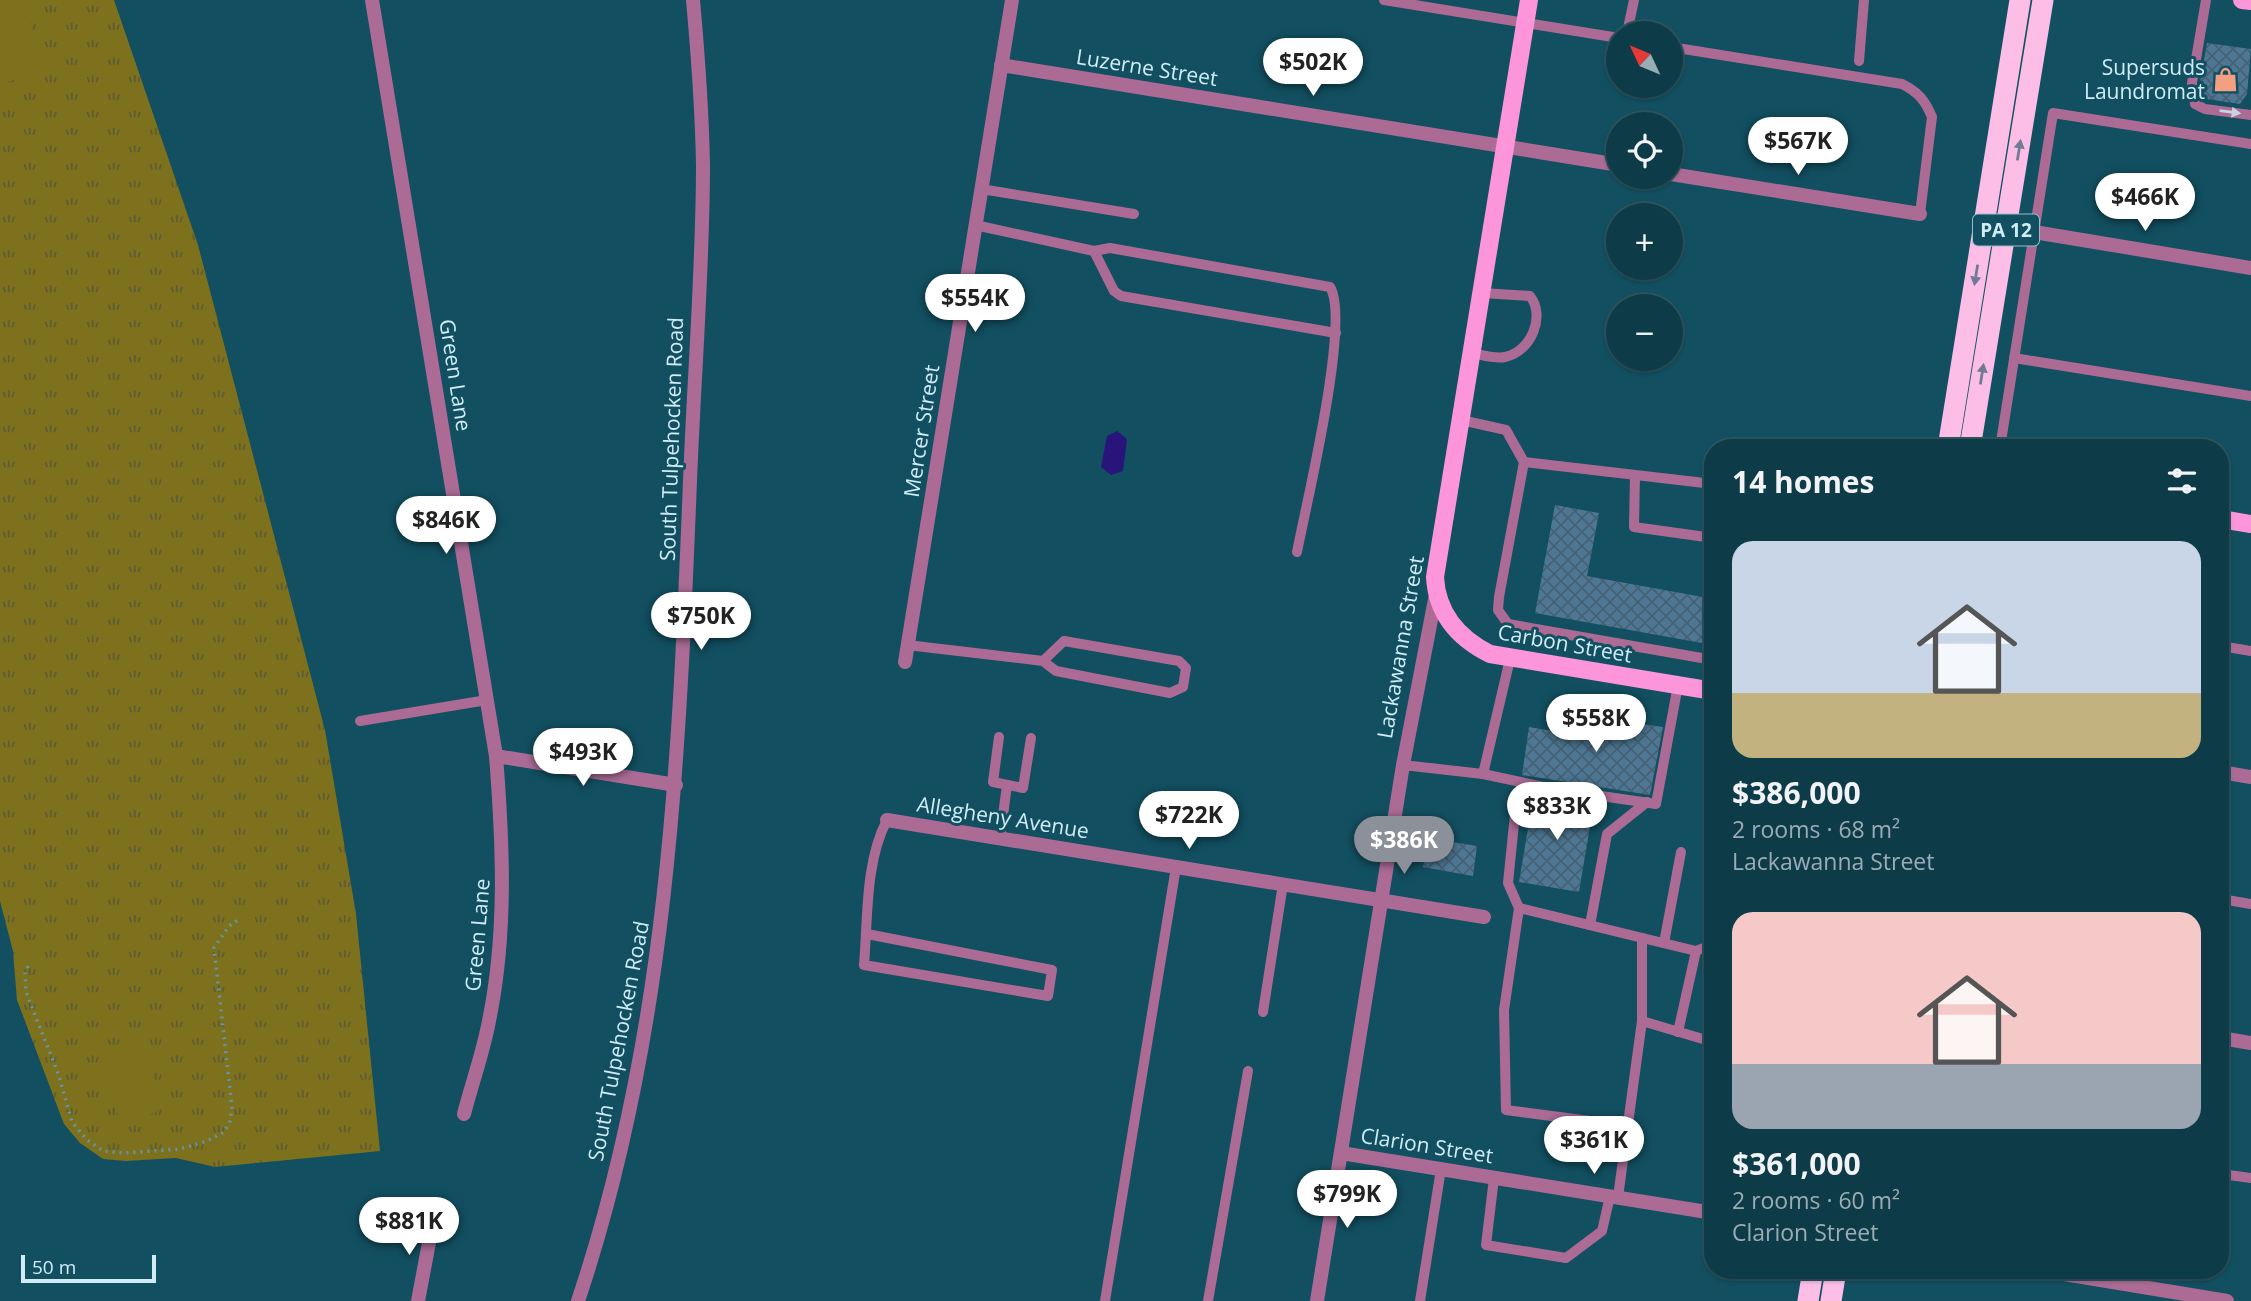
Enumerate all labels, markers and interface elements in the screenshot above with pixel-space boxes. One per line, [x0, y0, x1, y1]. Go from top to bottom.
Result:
north arrow [1606, 21, 1684, 98]
map controls [1606, 21, 1683, 371]
pin: $502K [1264, 38, 1362, 98]
street label: Luzerne Street [1074, 42, 1220, 92]
text: $502K [1279, 45, 1347, 77]
place label: Supersuds Laundromat [2084, 53, 2205, 105]
shop icon: Supersuds Laundromat [2211, 65, 2239, 93]
one-way arrow [2219, 107, 2241, 118]
button: locate [1606, 112, 1683, 189]
pin: $567K [1749, 118, 1847, 177]
text: $567K [1764, 124, 1832, 156]
one-way arrow [2014, 139, 2025, 161]
pin: $466K [2096, 174, 2194, 233]
text: $466K [2111, 180, 2179, 212]
button: + [1606, 203, 1683, 280]
road number: PA 12 [1973, 214, 2039, 246]
one-way arrow [1970, 264, 1981, 286]
pin: $554K [926, 274, 1024, 334]
text: $554K [941, 281, 1009, 313]
button: − [1606, 294, 1683, 371]
street label: Green Lane [433, 317, 479, 433]
street label: South Tulpehocken Road [653, 317, 689, 561]
street label: Mercer Street [897, 363, 945, 499]
one-way arrow [1977, 363, 1988, 385]
text: 14 homes [1732, 461, 1875, 502]
icon: filters [2163, 462, 2201, 500]
pin: $846K [397, 496, 495, 556]
text: $846K [412, 503, 480, 535]
street label: Lackawanna Street [1370, 554, 1430, 740]
icon: home [1904, 586, 2030, 712]
pin: $750K [652, 592, 750, 652]
text: $750K [667, 599, 735, 631]
street label: Carbon Street [1496, 617, 1634, 669]
pin: $558K [1547, 694, 1645, 754]
text: $558K [1562, 701, 1630, 733]
pin: $493K [534, 728, 632, 788]
text: $493K [549, 735, 617, 767]
text: $386,000 [1732, 772, 1861, 813]
pin: $833K [1508, 782, 1606, 842]
text: $833K [1523, 789, 1591, 821]
street label: Allegheny Avenue [915, 790, 1091, 844]
pin: $722K [1140, 792, 1238, 851]
text: $722K [1155, 798, 1223, 830]
text: 2 rooms · 68 m² [1732, 813, 1900, 845]
pin: $386K [1355, 816, 1453, 876]
text: $386K [1370, 823, 1438, 855]
text: Lackawanna Street [1732, 845, 1934, 877]
street label: Green Lane [458, 877, 496, 993]
street label: South Tulpehocken Road [581, 919, 655, 1163]
icon: home [1904, 957, 2030, 1083]
pin: $361K [1545, 1116, 1643, 1176]
street label: Clarion Street [1359, 1121, 1495, 1169]
text: $361K [1560, 1123, 1628, 1155]
text: $361,000 [1732, 1143, 1861, 1184]
pin: $799K [1298, 1170, 1396, 1230]
text: $799K [1313, 1177, 1381, 1209]
text: 2 rooms · 60 m² [1732, 1184, 1900, 1216]
pin: $881K [360, 1198, 458, 1257]
text: $881K [375, 1204, 443, 1236]
text: Clarion Street [1732, 1216, 1878, 1248]
scale bar [21, 1252, 156, 1284]
text: 50 m [32, 1254, 76, 1280]

